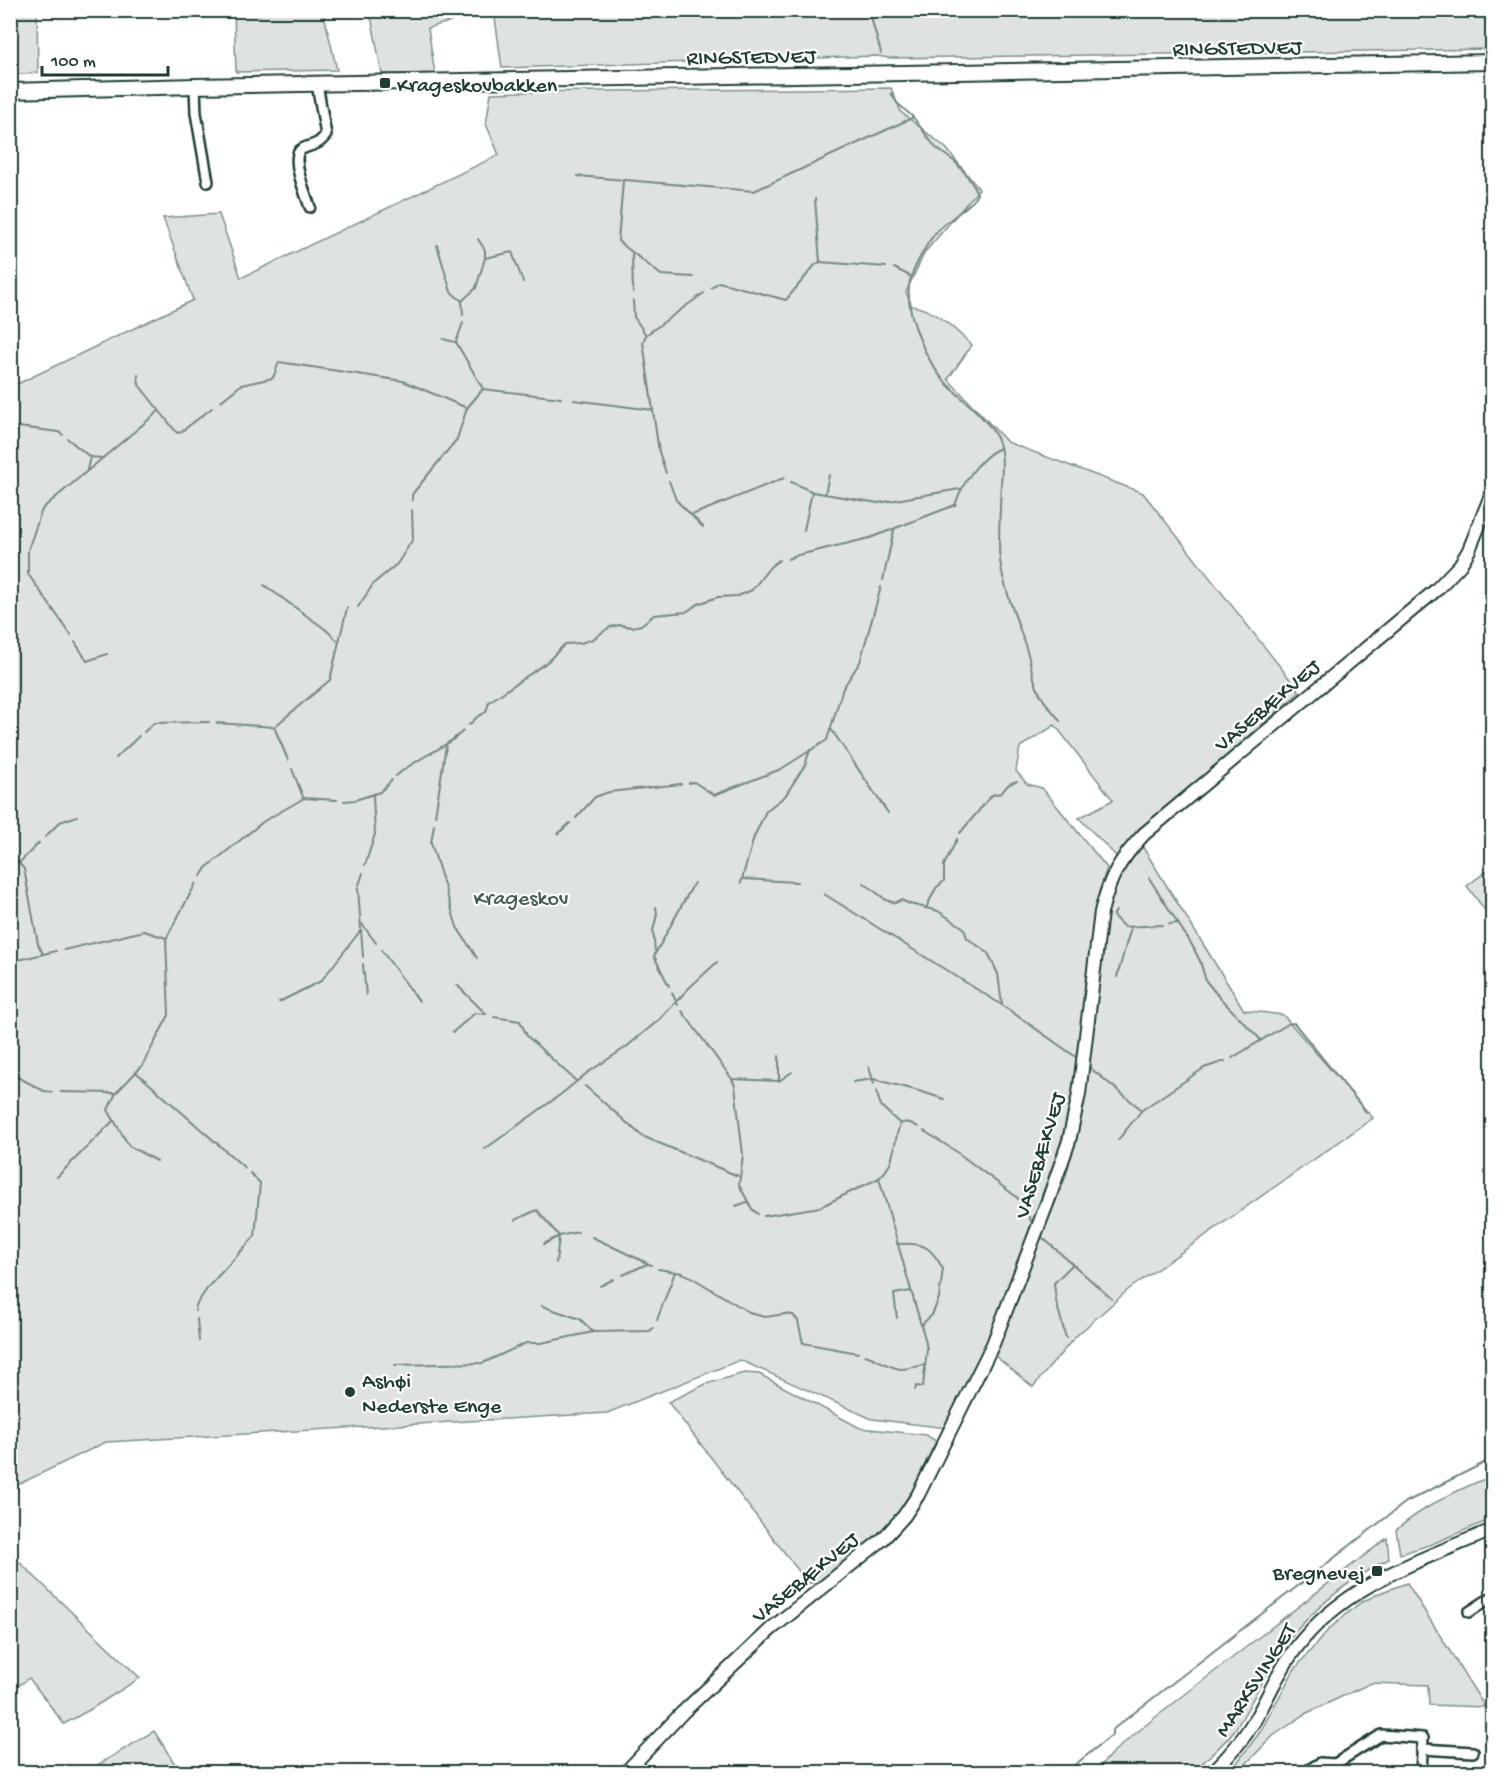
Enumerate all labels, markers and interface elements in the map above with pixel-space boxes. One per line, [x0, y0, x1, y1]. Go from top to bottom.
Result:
street label: RINGSTEDVEJ [1172, 36, 1303, 64]
scale bar [42, 39, 168, 77]
street label: RINGSTEDVEJ [686, 45, 817, 73]
text: 100 m [50, 52, 96, 73]
place label: Krageskovbakken [397, 74, 558, 100]
marker: Krageskovbakken [378, 76, 392, 90]
street label: VASEBÆKVEJ [1210, 654, 1328, 759]
park label: Krageskov [473, 887, 569, 913]
street label: VASEBÆKVEJ [1010, 1089, 1074, 1223]
place label: Ashøi Nederste Enge [362, 1370, 502, 1421]
marker: Ashøi Nederste Enge [343, 1385, 357, 1399]
street label: VASEBÆKVEJ [747, 1527, 866, 1631]
place label: Bregnevej [1272, 1562, 1365, 1588]
marker: Bregnevej [1370, 1564, 1384, 1578]
street label: MARKSVINGET [1211, 1618, 1304, 1743]

